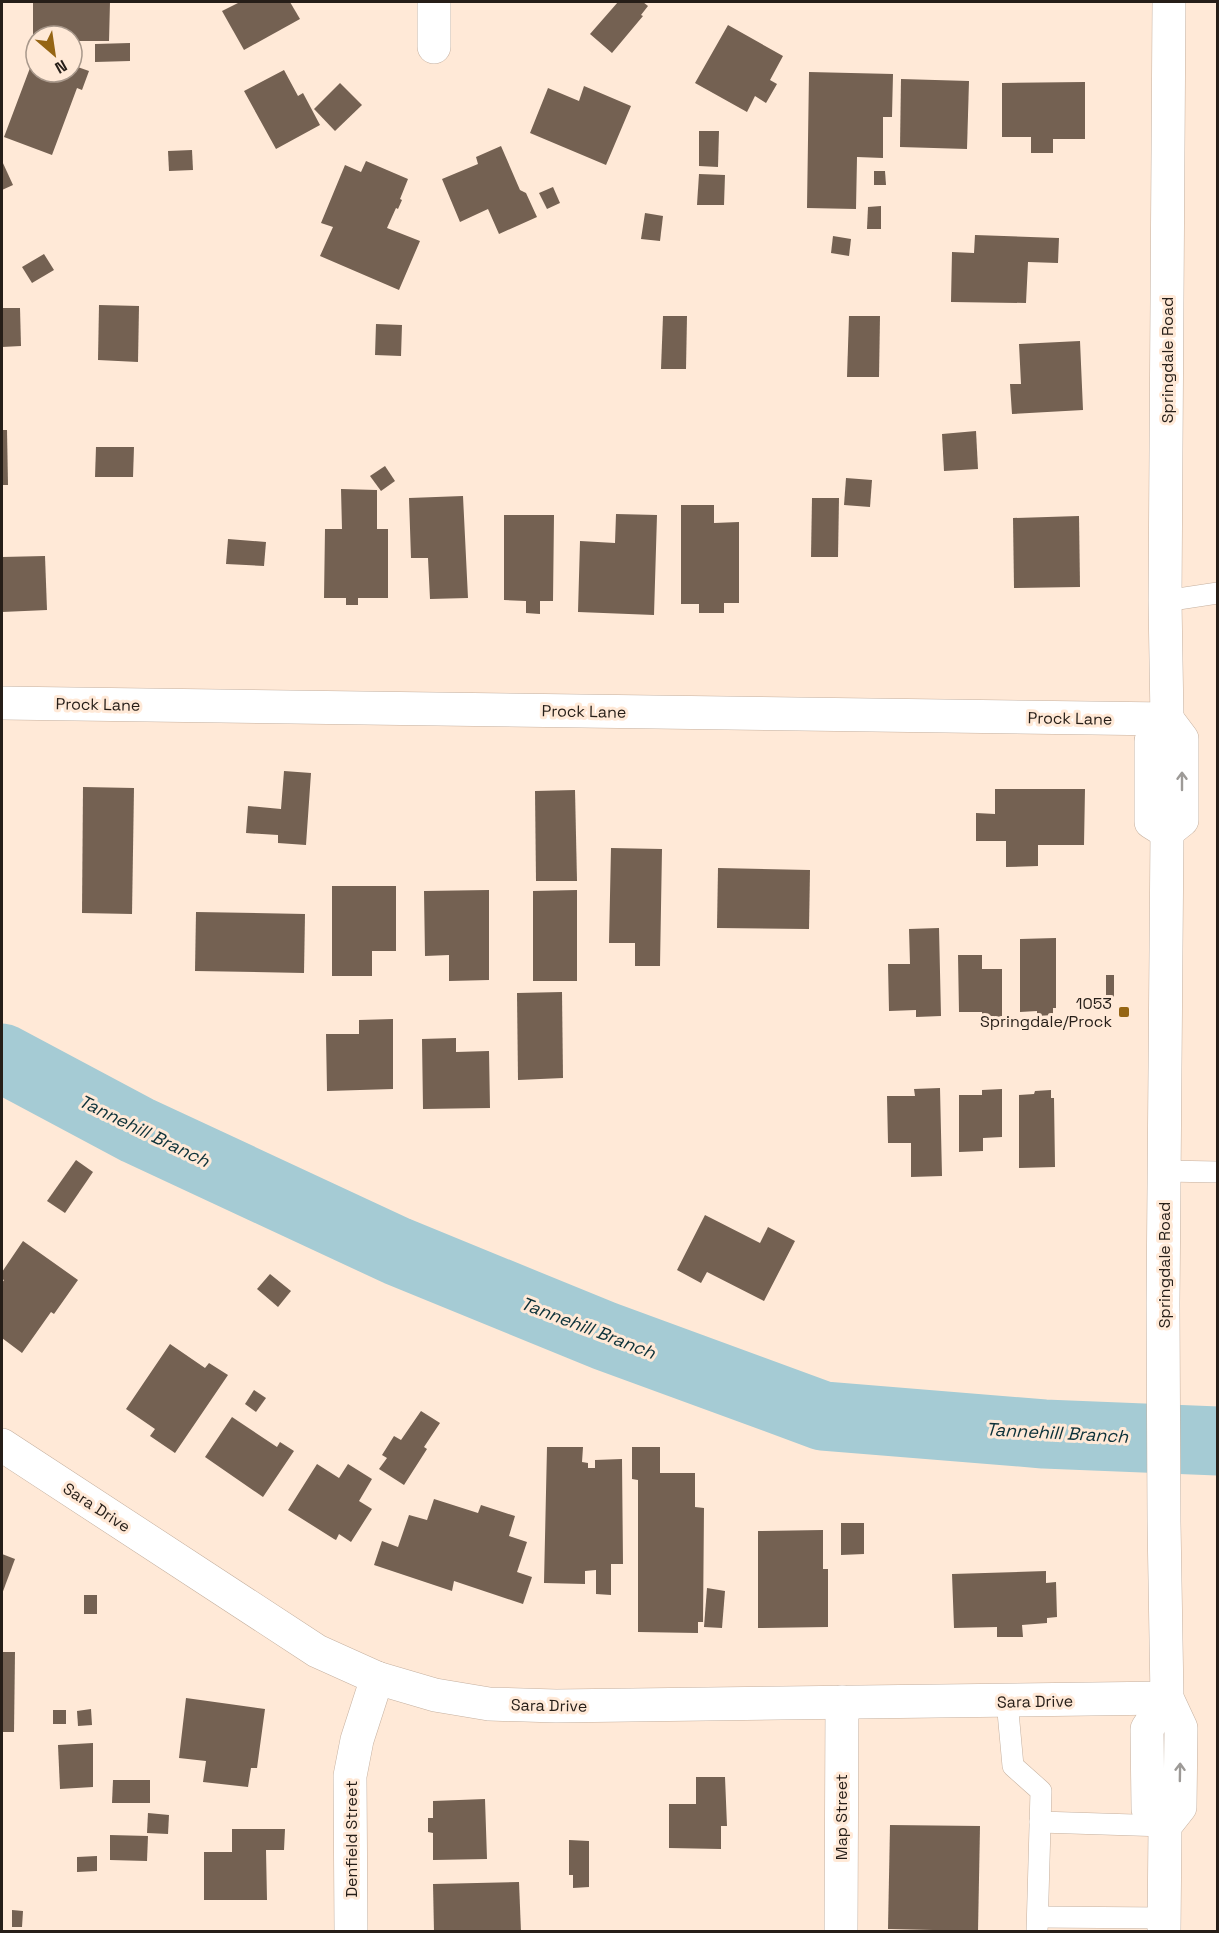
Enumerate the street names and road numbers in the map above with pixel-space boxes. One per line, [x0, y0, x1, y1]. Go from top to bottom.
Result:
street label: Springdale Road [1157, 297, 1178, 423]
street label: Prock Lane [55, 693, 141, 716]
street label: Prock Lane [541, 700, 627, 723]
street label: Prock Lane [1027, 707, 1113, 730]
street label: Springdale Road [1154, 1202, 1175, 1328]
street label: Sara Drive [59, 1478, 134, 1537]
street label: Sara Drive [997, 1690, 1073, 1713]
street label: Sara Drive [511, 1694, 587, 1717]
street label: Map Street [831, 1774, 852, 1860]
street label: Denfield Street [341, 1781, 362, 1897]

